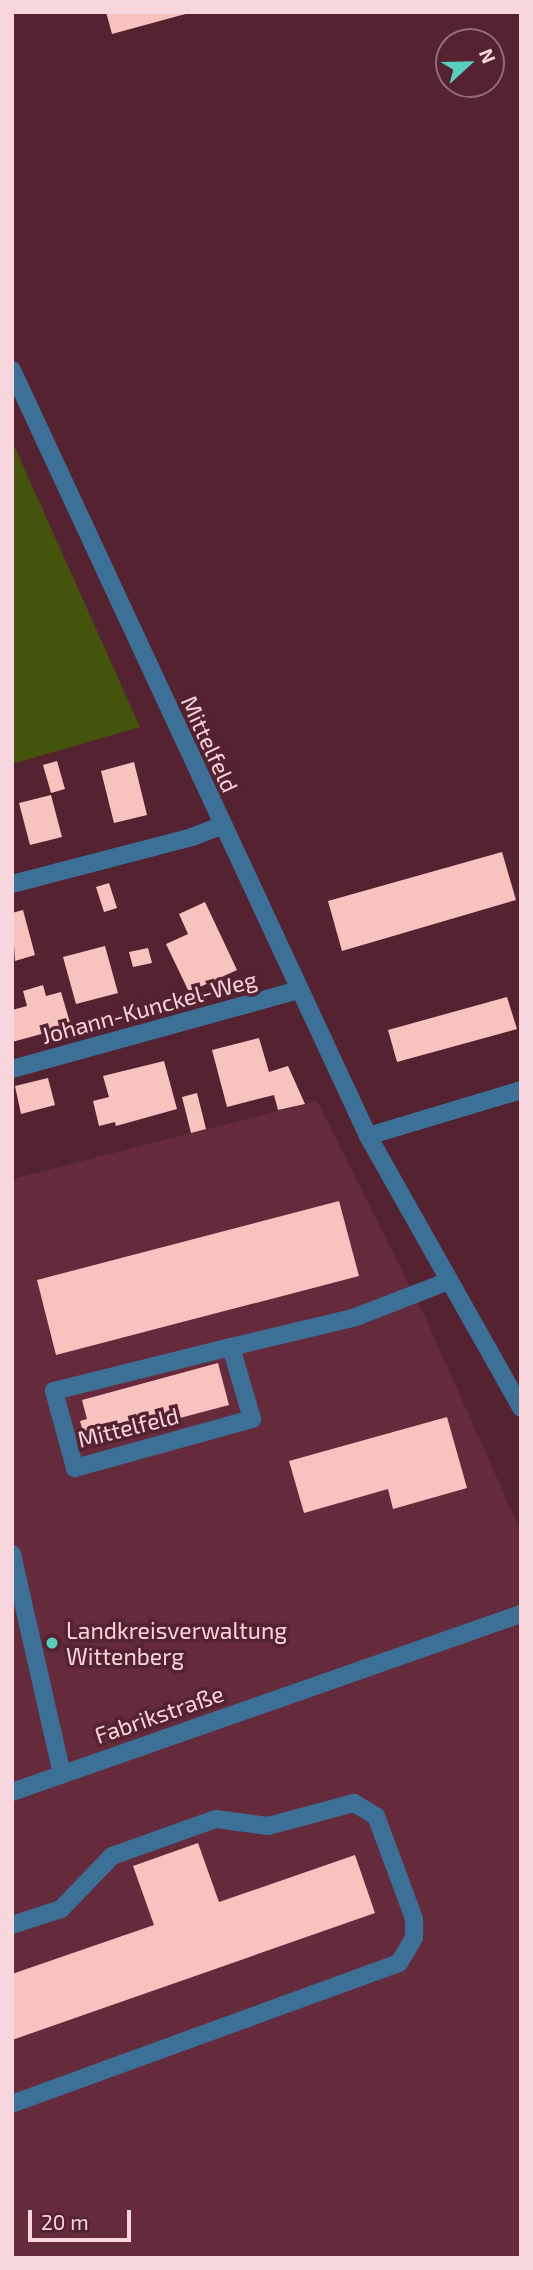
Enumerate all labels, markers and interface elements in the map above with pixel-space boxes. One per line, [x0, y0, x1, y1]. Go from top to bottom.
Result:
north arrow [435, 28, 505, 98]
text: N [475, 45, 501, 66]
street label: Mittelfeld [176, 691, 244, 797]
street label: Johann-Kunckel-Weg [38, 965, 260, 1049]
street label: Mittelfeld [74, 1401, 182, 1453]
place label: Landkreisverwaltung Wittenberg [66, 1616, 287, 1670]
marker: Landkreisverwaltung Wittenberg [44, 1635, 60, 1651]
street label: Fabrikstraße [91, 1679, 227, 1749]
scale bar [32, 2196, 135, 2240]
text: 20 m [41, 2209, 89, 2234]

